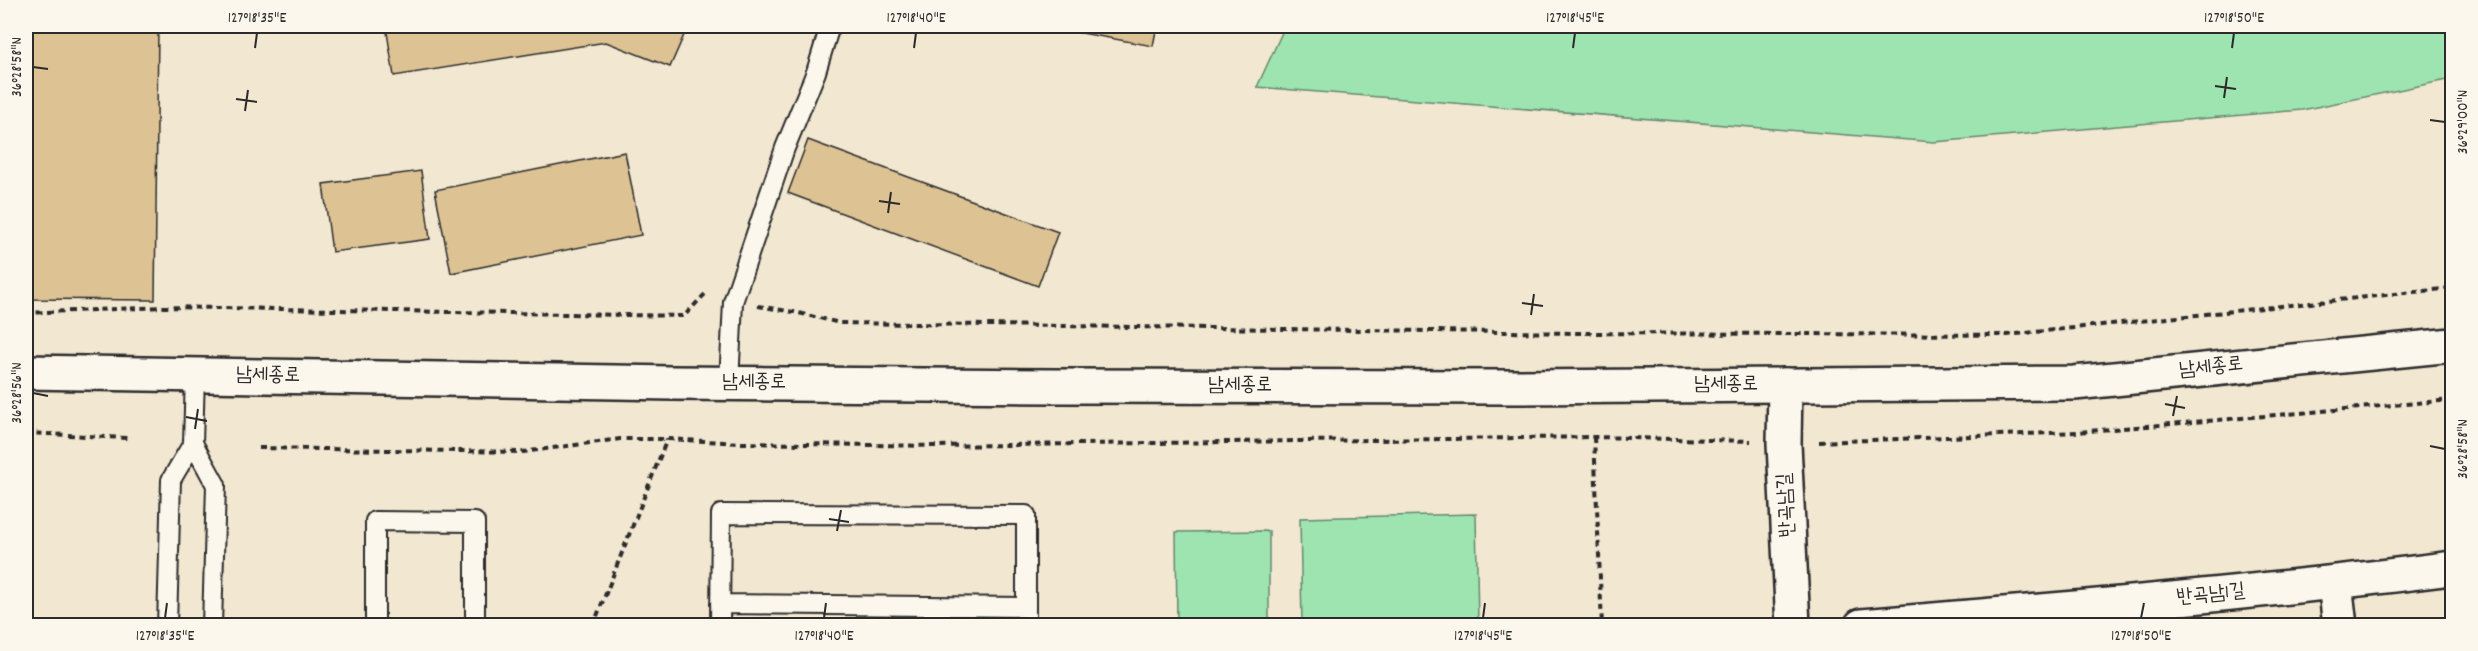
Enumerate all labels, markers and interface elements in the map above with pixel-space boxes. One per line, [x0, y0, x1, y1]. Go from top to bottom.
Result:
text: 127°18'35"E [228, 8, 286, 30]
text: 127°18'40"E [886, 8, 946, 30]
text: 127°18'45"E [1546, 8, 1604, 30]
text: 127°18'50"E [2204, 8, 2264, 30]
text: 36°28'58"N [7, 37, 29, 97]
text: 36°29'00"N [2453, 90, 2475, 154]
street label: 남세종로 [2178, 351, 2244, 385]
street label: 남세종로 [236, 361, 300, 391]
text: 36°28'56"N [7, 362, 29, 424]
street label: 남세종로 [722, 369, 786, 397]
street label: 남세종로 [1694, 371, 1758, 399]
street label: 남세종로 [1208, 372, 1272, 400]
text: 36°28'58"N [2453, 419, 2475, 479]
street label: 반곡남길 [1771, 472, 1803, 538]
street label: 반곡남1길 [2175, 577, 2247, 613]
text: 127°18'35"E [136, 626, 194, 648]
text: 127°18'40"E [794, 626, 854, 648]
text: 127°18'45"E [1454, 626, 1512, 648]
text: 127°18'50"E [2111, 626, 2171, 648]

